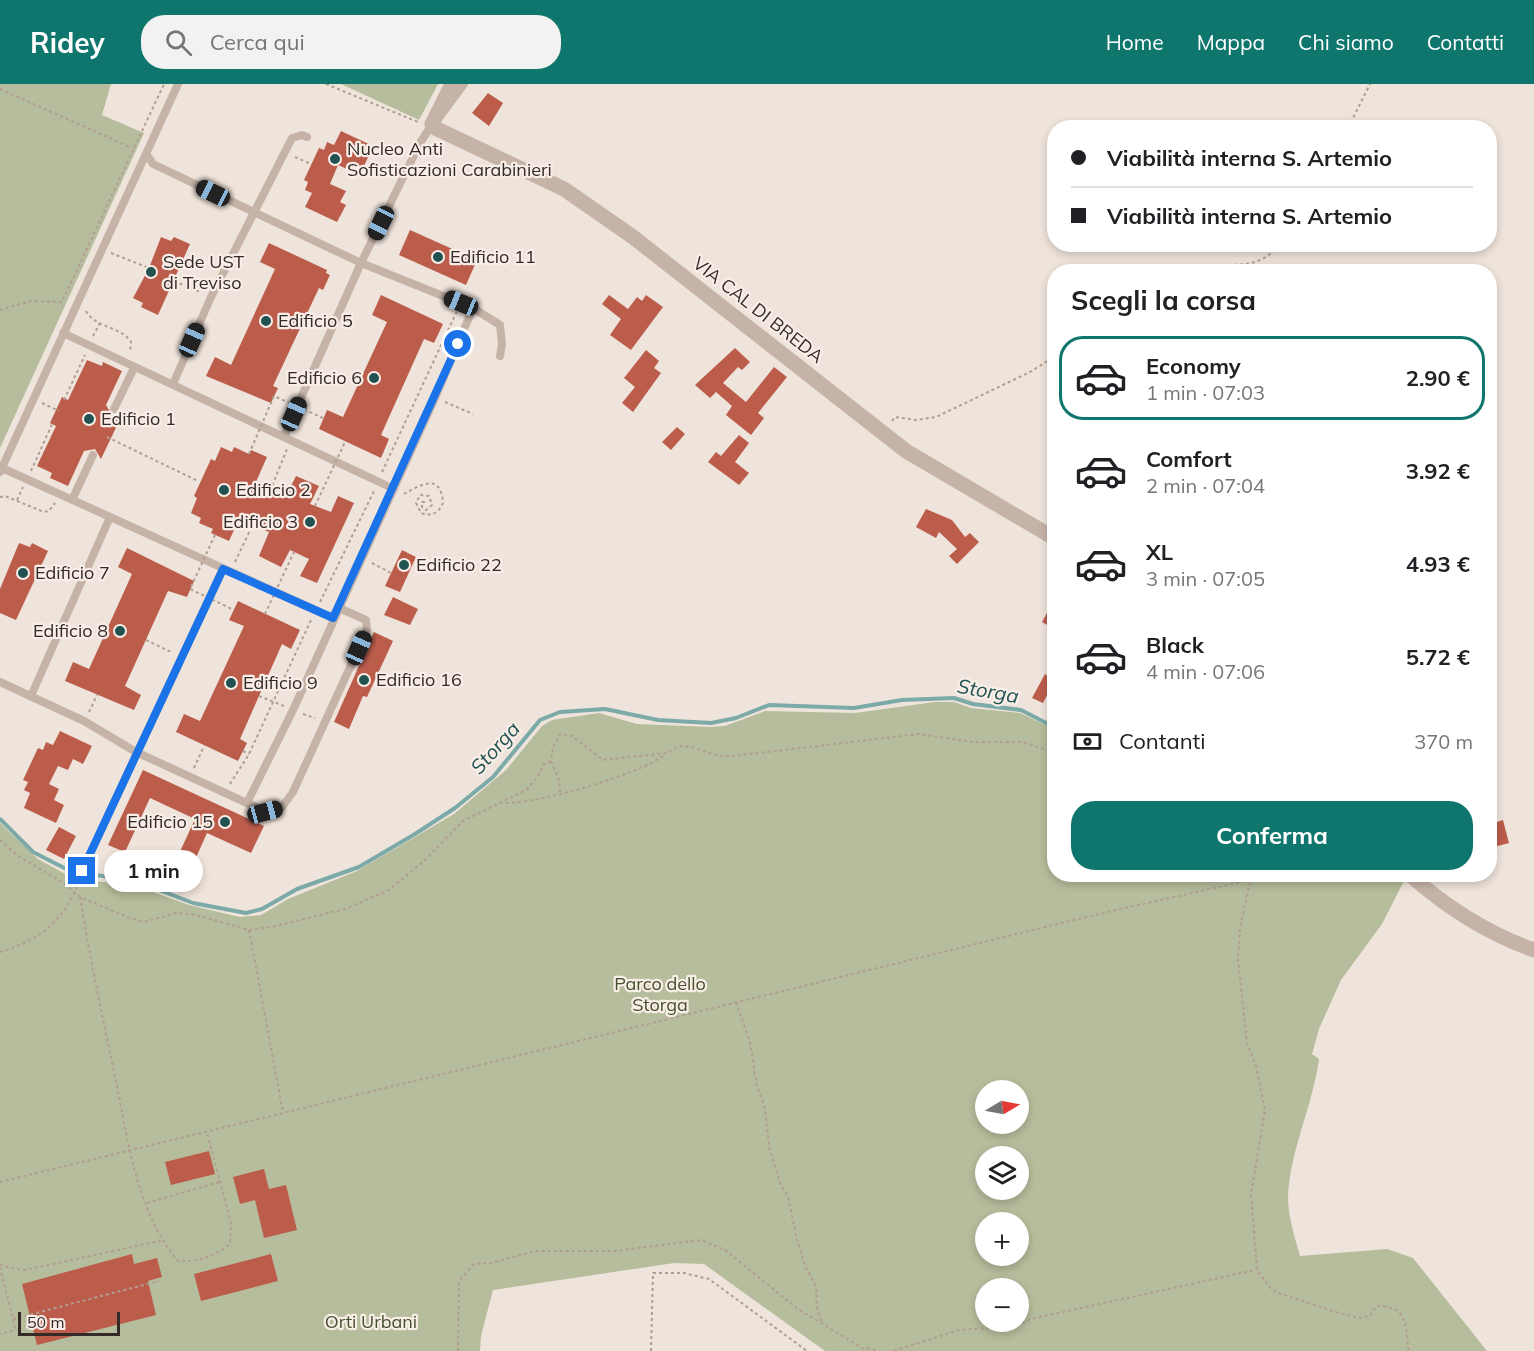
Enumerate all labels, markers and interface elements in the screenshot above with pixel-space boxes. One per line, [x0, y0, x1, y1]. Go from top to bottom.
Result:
search box [141, 15, 561, 69]
text: Ridey [30, 25, 105, 60]
icon: search [162, 26, 195, 59]
text: Cerca qui [210, 28, 305, 56]
text: Home [1106, 29, 1164, 55]
text: Mappa [1197, 29, 1265, 55]
text: Chi siamo [1298, 29, 1394, 55]
text: Contatti [1427, 29, 1504, 55]
place label: Nucleo Anti Sofisticazioni Carabinieri [347, 137, 552, 181]
text: Viabilità interna S. Artemio [1107, 144, 1392, 172]
marker: Nucleo Anti Sofisticazioni Carabinieri [328, 152, 342, 166]
car [193, 177, 233, 209]
text: Viabilità interna S. Artemio [1107, 202, 1392, 230]
car [365, 203, 397, 243]
place label: Edificio 11 [450, 245, 536, 268]
place label: Sede UST di Treviso [163, 250, 244, 294]
marker: Edificio 11 [431, 250, 445, 264]
street label: VIA CAL DI BREDA [688, 251, 828, 368]
marker: Sede UST di Treviso [144, 265, 158, 279]
text: Scegli la corsa [1071, 283, 1256, 317]
car [441, 288, 481, 318]
place label: Edificio 5 [278, 309, 353, 332]
marker: Edificio 5 [259, 314, 273, 328]
car [176, 320, 208, 360]
route start [444, 330, 471, 357]
icon: car [1074, 351, 1128, 405]
text: Economy [1146, 352, 1241, 380]
text: 2.90 € [1406, 364, 1470, 392]
place label: Edificio 6 [287, 366, 362, 389]
marker: Edificio 6 [367, 371, 381, 385]
text: 1 min · 07:03 [1146, 380, 1265, 405]
car [278, 394, 310, 434]
place label: Edificio 1 [101, 407, 176, 430]
marker: Edificio 1 [82, 412, 96, 426]
icon: car [1074, 444, 1128, 498]
text: Comfort [1146, 445, 1232, 473]
text: 3.92 € [1406, 457, 1470, 485]
text: 2 min · 07:04 [1146, 473, 1265, 498]
place label: Edificio 2 [236, 478, 311, 501]
marker: Edificio 2 [217, 483, 231, 497]
place label: Edificio 3 [223, 510, 298, 533]
marker: Edificio 3 [303, 515, 317, 529]
icon: car [1074, 537, 1128, 591]
text: XL [1146, 538, 1173, 566]
text: 4.93 € [1406, 550, 1470, 578]
place label: Edificio 22 [416, 553, 502, 576]
marker: Edificio 22 [397, 558, 411, 572]
place label: Edificio 7 [35, 561, 110, 584]
marker: Edificio 7 [16, 566, 30, 580]
text: 3 min · 07:05 [1146, 566, 1265, 591]
place label: Edificio 8 [33, 619, 108, 642]
marker: Edificio 8 [113, 624, 127, 638]
car [343, 628, 375, 668]
icon: car [1074, 630, 1128, 684]
text: Black [1146, 631, 1204, 659]
text: 5.72 € [1406, 643, 1470, 671]
text: 4 min · 07:06 [1146, 659, 1265, 684]
place label: Edificio 16 [376, 668, 462, 691]
place label: Edificio 9 [243, 671, 318, 694]
marker: Edificio 16 [357, 673, 371, 687]
water label: Storga [955, 673, 1021, 708]
marker: Edificio 9 [224, 676, 238, 690]
water label: Storga [465, 716, 525, 779]
icon: cash [1071, 725, 1104, 758]
text: Contanti [1119, 727, 1205, 755]
text: 370 m [1414, 729, 1473, 754]
car [245, 799, 285, 825]
button: Conferma [1071, 801, 1473, 870]
place label: Edificio 15 [127, 810, 213, 833]
marker: Edificio 15 [218, 815, 232, 829]
callout: 1 min [103, 850, 202, 892]
route end [68, 857, 95, 884]
text: 1 min [127, 858, 180, 883]
park label: Parco dello Storga [614, 972, 706, 1016]
north arrow [975, 1080, 1029, 1134]
map controls [975, 1080, 1029, 1332]
button: layers [975, 1146, 1029, 1200]
button: + [975, 1212, 1029, 1266]
button: − [975, 1278, 1029, 1332]
scale bar [18, 1309, 120, 1336]
park label: Orti Urbani [325, 1310, 417, 1333]
text: 50 m [27, 1312, 64, 1332]

